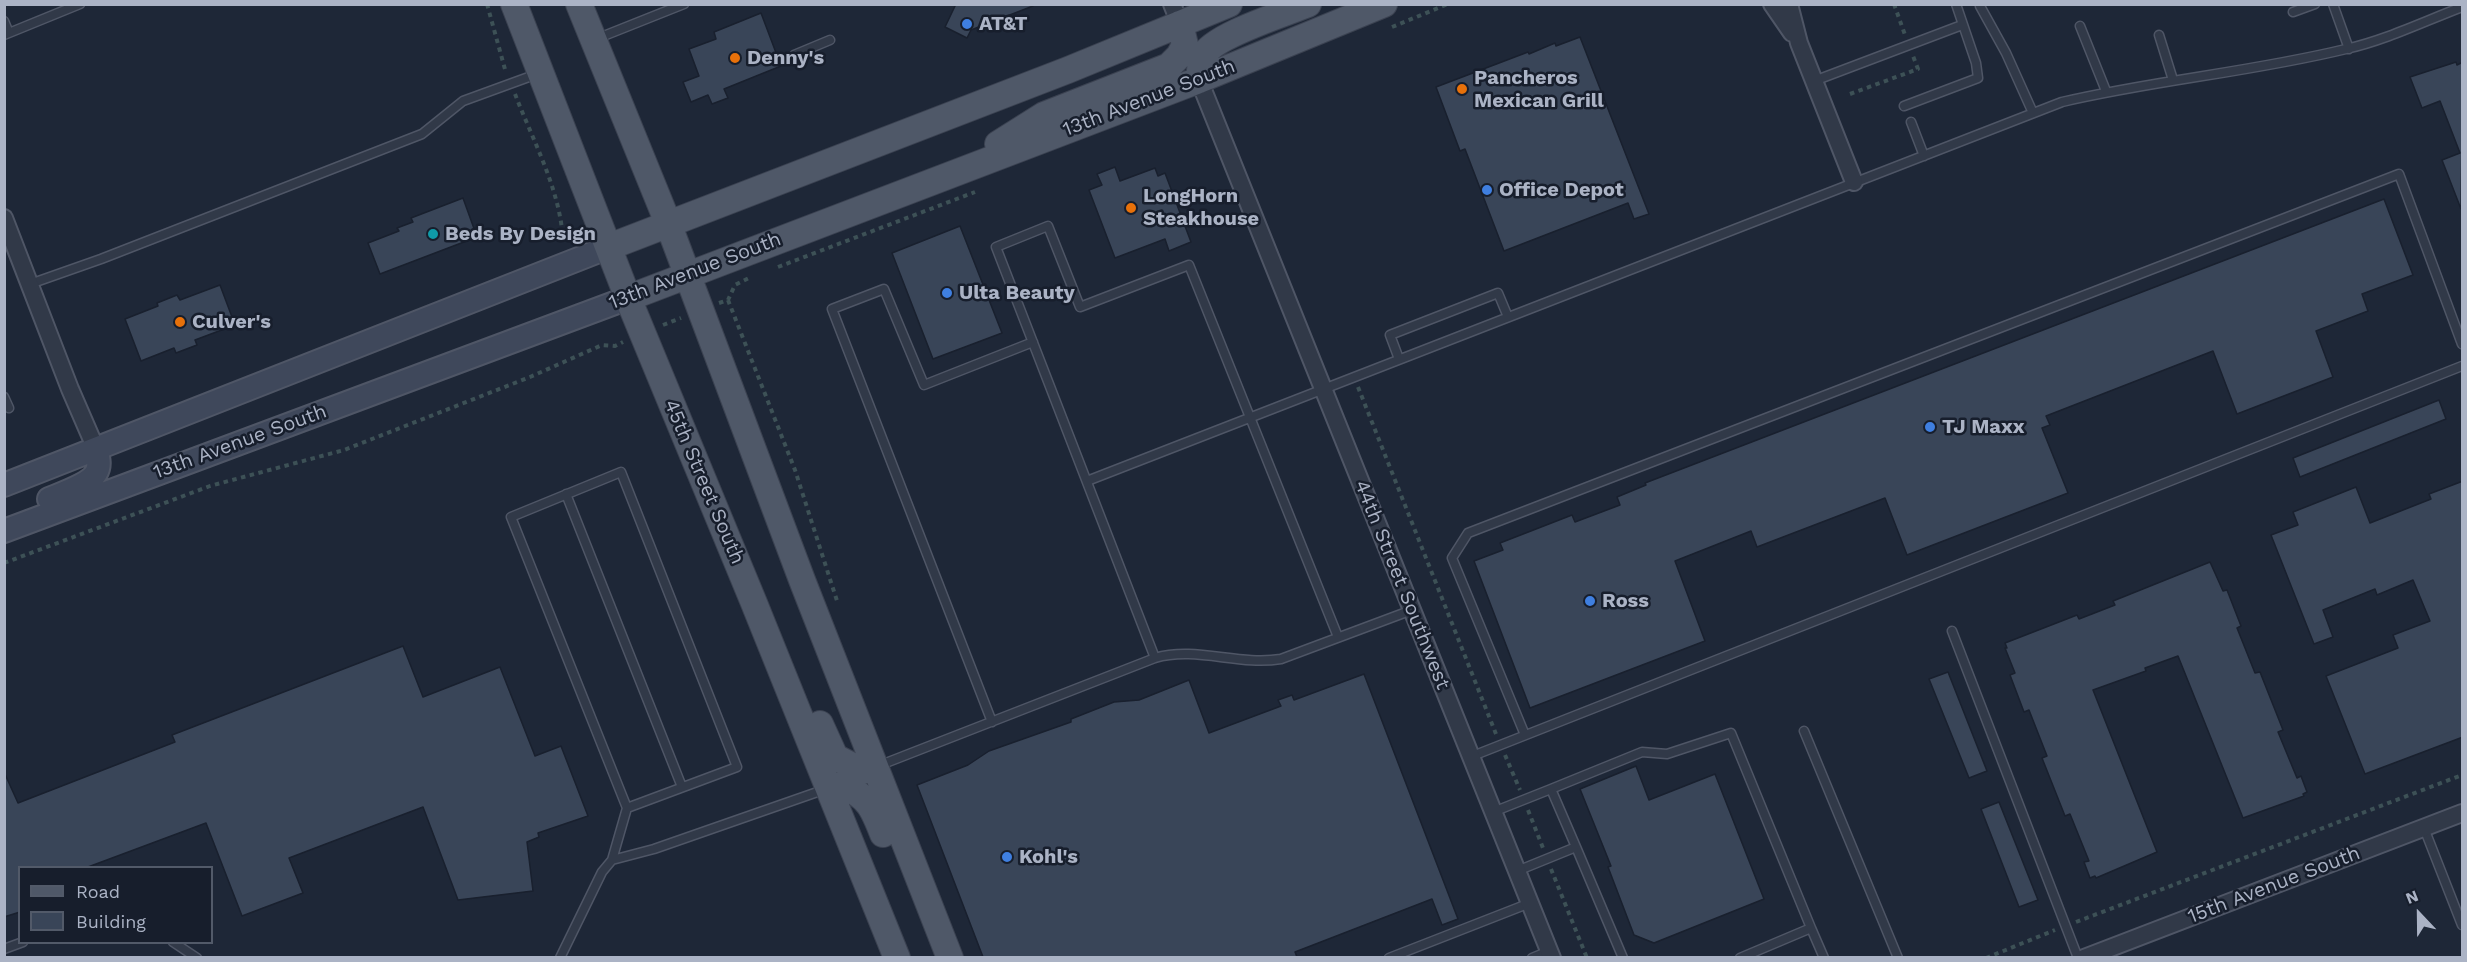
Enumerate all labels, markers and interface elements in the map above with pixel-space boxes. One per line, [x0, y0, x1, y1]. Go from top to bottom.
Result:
place label: AT&T [979, 12, 1027, 36]
marker: AT&T [960, 17, 974, 31]
place label: Denny's [747, 46, 824, 70]
marker: Denny's [728, 51, 742, 65]
street label: 13th Avenue South [1060, 54, 1238, 142]
place label: Pancheros Mexican Grill [1474, 66, 1604, 113]
marker: Pancheros Mexican Grill [1455, 82, 1469, 96]
place label: Office Depot [1499, 178, 1624, 202]
marker: Office Depot [1480, 183, 1494, 197]
place label: LongHorn Steakhouse [1143, 184, 1259, 231]
marker: LongHorn Steakhouse [1124, 201, 1138, 215]
place label: Beds By Design [445, 222, 596, 246]
marker: Beds By Design [426, 227, 440, 241]
street label: 13th Avenue South [606, 227, 784, 315]
place label: Ulta Beauty [959, 281, 1075, 305]
marker: Ulta Beauty [940, 286, 954, 300]
place label: Culver's [192, 310, 271, 334]
marker: Culver's [173, 315, 187, 329]
street label: 45th Street South [658, 396, 750, 568]
street label: 13th Avenue South [150, 400, 330, 484]
place label: TJ Maxx [1942, 415, 2025, 439]
marker: TJ Maxx [1923, 420, 1937, 434]
street label: 44th Street Southwest [1349, 477, 1455, 693]
place label: Ross [1602, 589, 1649, 613]
marker: Ross [1583, 594, 1597, 608]
street label: 15th Avenue South [2185, 841, 2363, 929]
place label: Kohl's [1019, 845, 1078, 869]
marker: Kohl's [1000, 850, 1014, 864]
legend [18, 866, 213, 944]
text: Road [76, 881, 120, 902]
north arrow [2389, 884, 2449, 944]
text: N [2403, 886, 2421, 908]
text: Building [76, 911, 146, 932]

